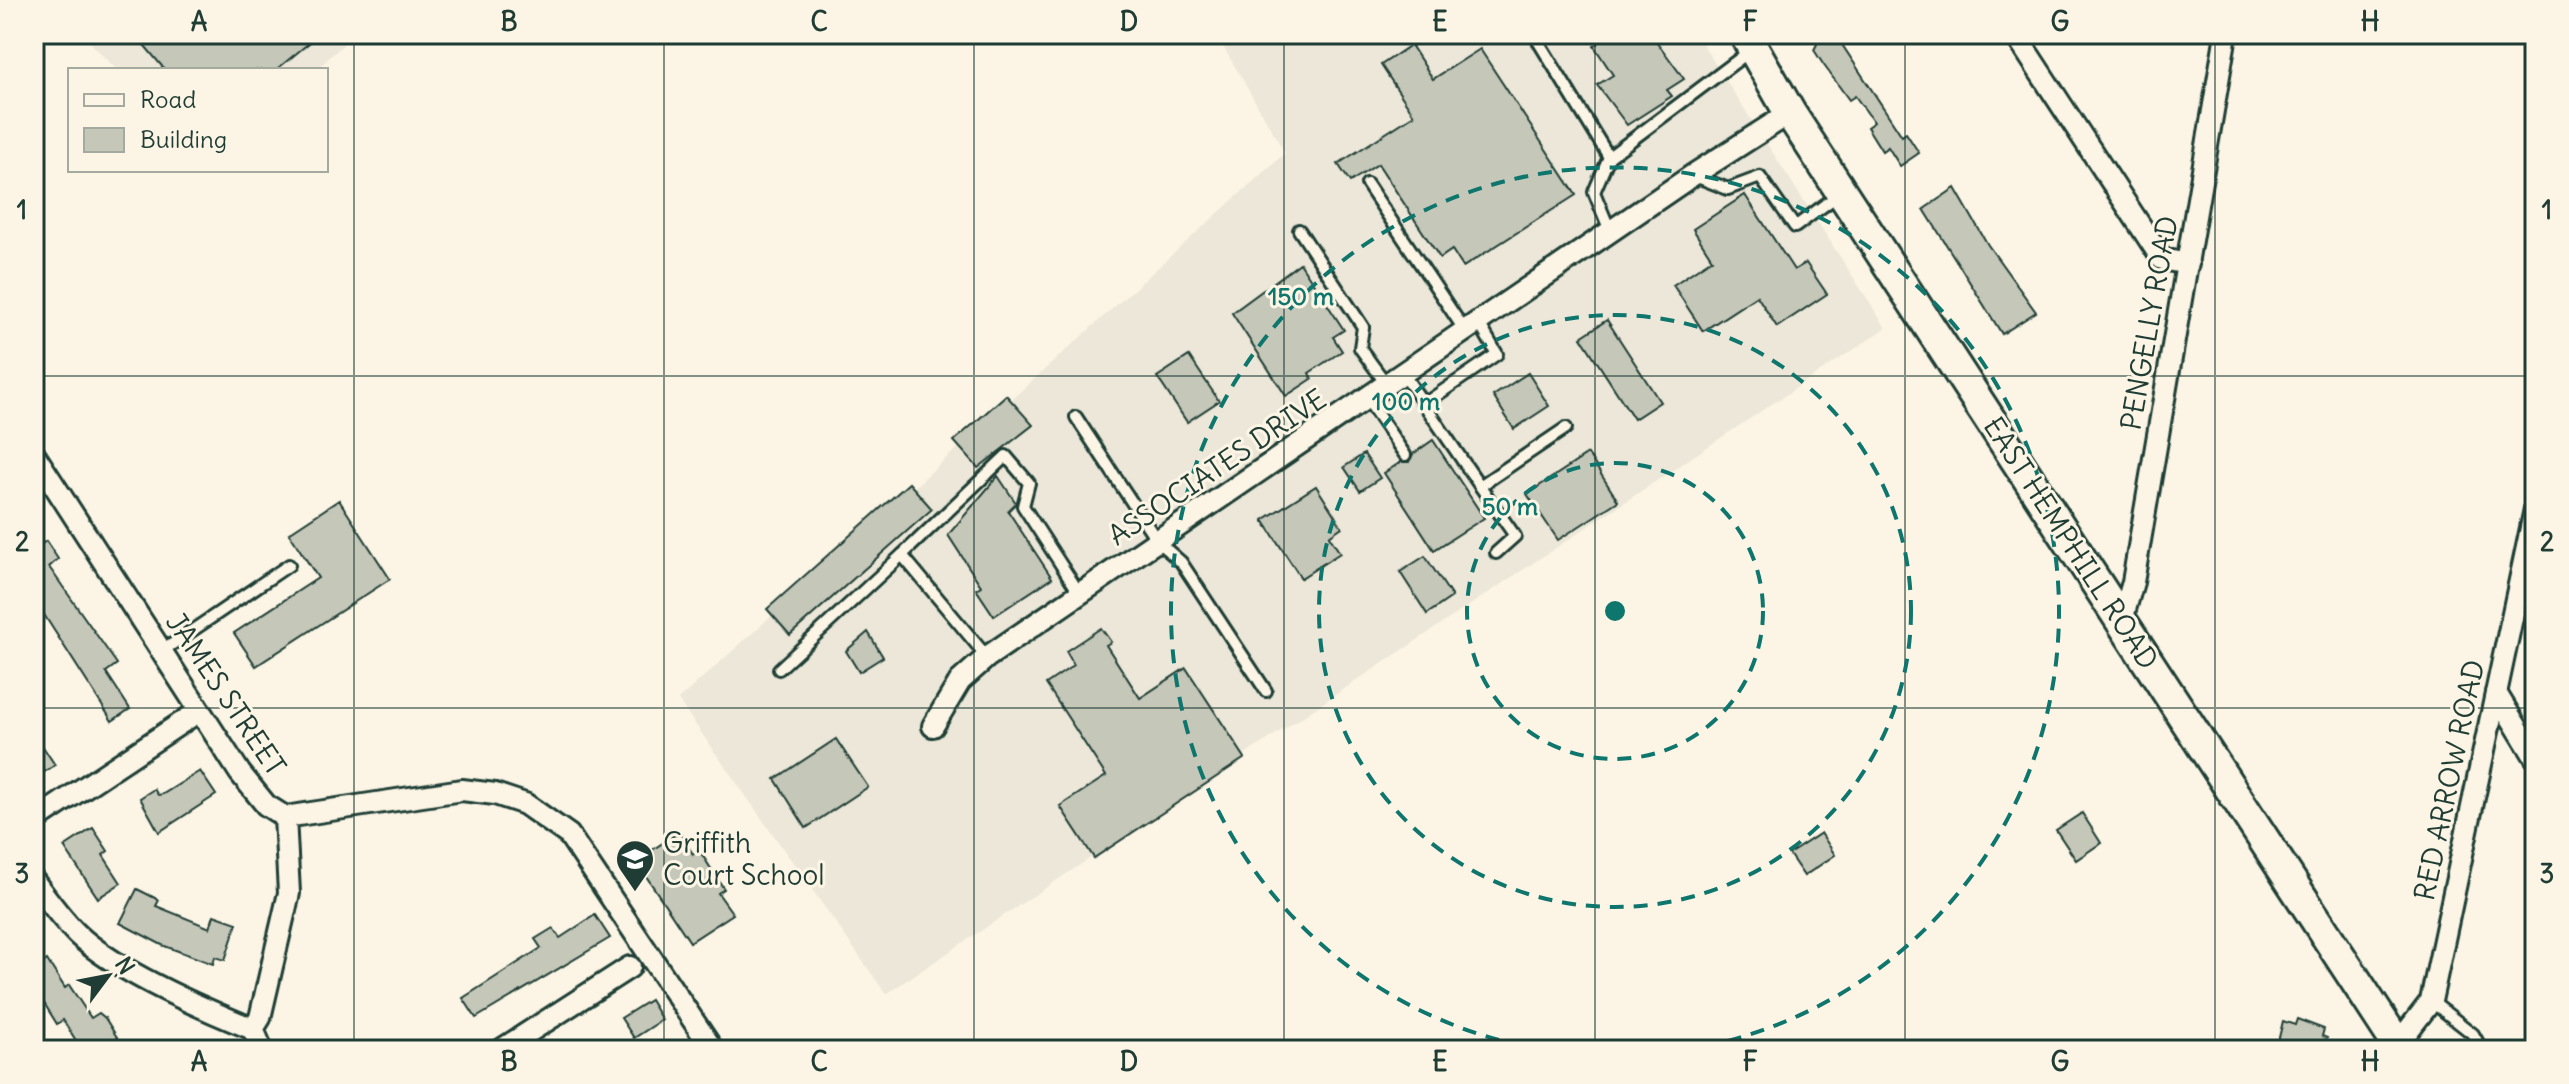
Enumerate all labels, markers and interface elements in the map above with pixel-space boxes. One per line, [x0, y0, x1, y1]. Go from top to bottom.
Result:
text: A [191, 5, 208, 38]
text: B [500, 5, 518, 38]
text: C [810, 5, 828, 38]
text: D [1120, 5, 1138, 38]
text: E [1432, 5, 1448, 38]
text: F [1743, 5, 1758, 38]
text: G [2051, 5, 2070, 38]
text: H [2361, 5, 2379, 38]
legend [68, 68, 328, 172]
text: Road [140, 84, 196, 114]
text: Building [140, 124, 227, 154]
text: 1 [17, 193, 27, 226]
text: 1 [2542, 193, 2552, 226]
street label: PENGELLY ROAD [2112, 213, 2186, 433]
text: 150 m [1268, 281, 1334, 311]
street label: ASSOCIATES DRIVE [1101, 381, 1333, 553]
text: 100 m [1372, 386, 1440, 416]
street label: EAST HEMPHILL ROAD [1976, 410, 2166, 676]
text: 50 m [1482, 491, 1538, 521]
text: 2 [15, 525, 29, 558]
text: 2 [2540, 525, 2554, 558]
centre of rings [1601, 597, 1629, 625]
street label: JAMES STREET [158, 606, 294, 782]
street label: RED ARROW ROAD [2406, 656, 2492, 904]
place label: Griffith Court School [663, 825, 824, 893]
school or university icon: Griffith Court School [614, 838, 656, 893]
text: 3 [15, 857, 29, 890]
text: 3 [2540, 857, 2554, 890]
north arrow [68, 936, 148, 1016]
text: N [109, 952, 141, 979]
text: A [191, 1045, 208, 1078]
text: B [500, 1045, 518, 1078]
text: C [810, 1045, 828, 1078]
text: D [1120, 1045, 1138, 1078]
text: E [1432, 1045, 1448, 1078]
text: F [1743, 1045, 1758, 1078]
text: G [2051, 1045, 2070, 1078]
text: H [2361, 1045, 2379, 1078]

